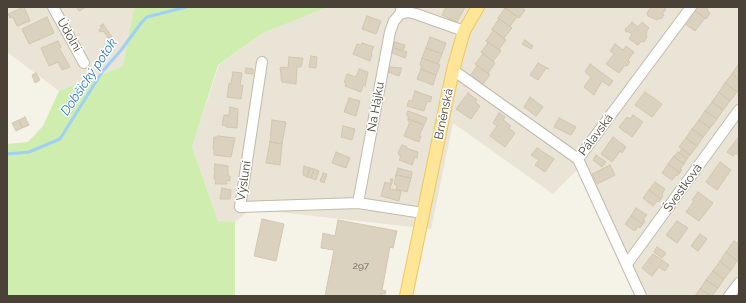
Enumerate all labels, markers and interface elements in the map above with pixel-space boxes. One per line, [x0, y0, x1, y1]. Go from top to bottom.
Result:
street label: Údolní [54, 16, 84, 54]
water label: Dobšický potok [57, 35, 121, 119]
street label: Na Hájku [365, 81, 387, 133]
street label: Brněnská [432, 87, 456, 141]
street label: Pálavská [576, 111, 616, 159]
street label: Výsluní [234, 160, 254, 202]
street label: Švestková [661, 161, 705, 215]
house number: 297 [353, 260, 369, 272]

